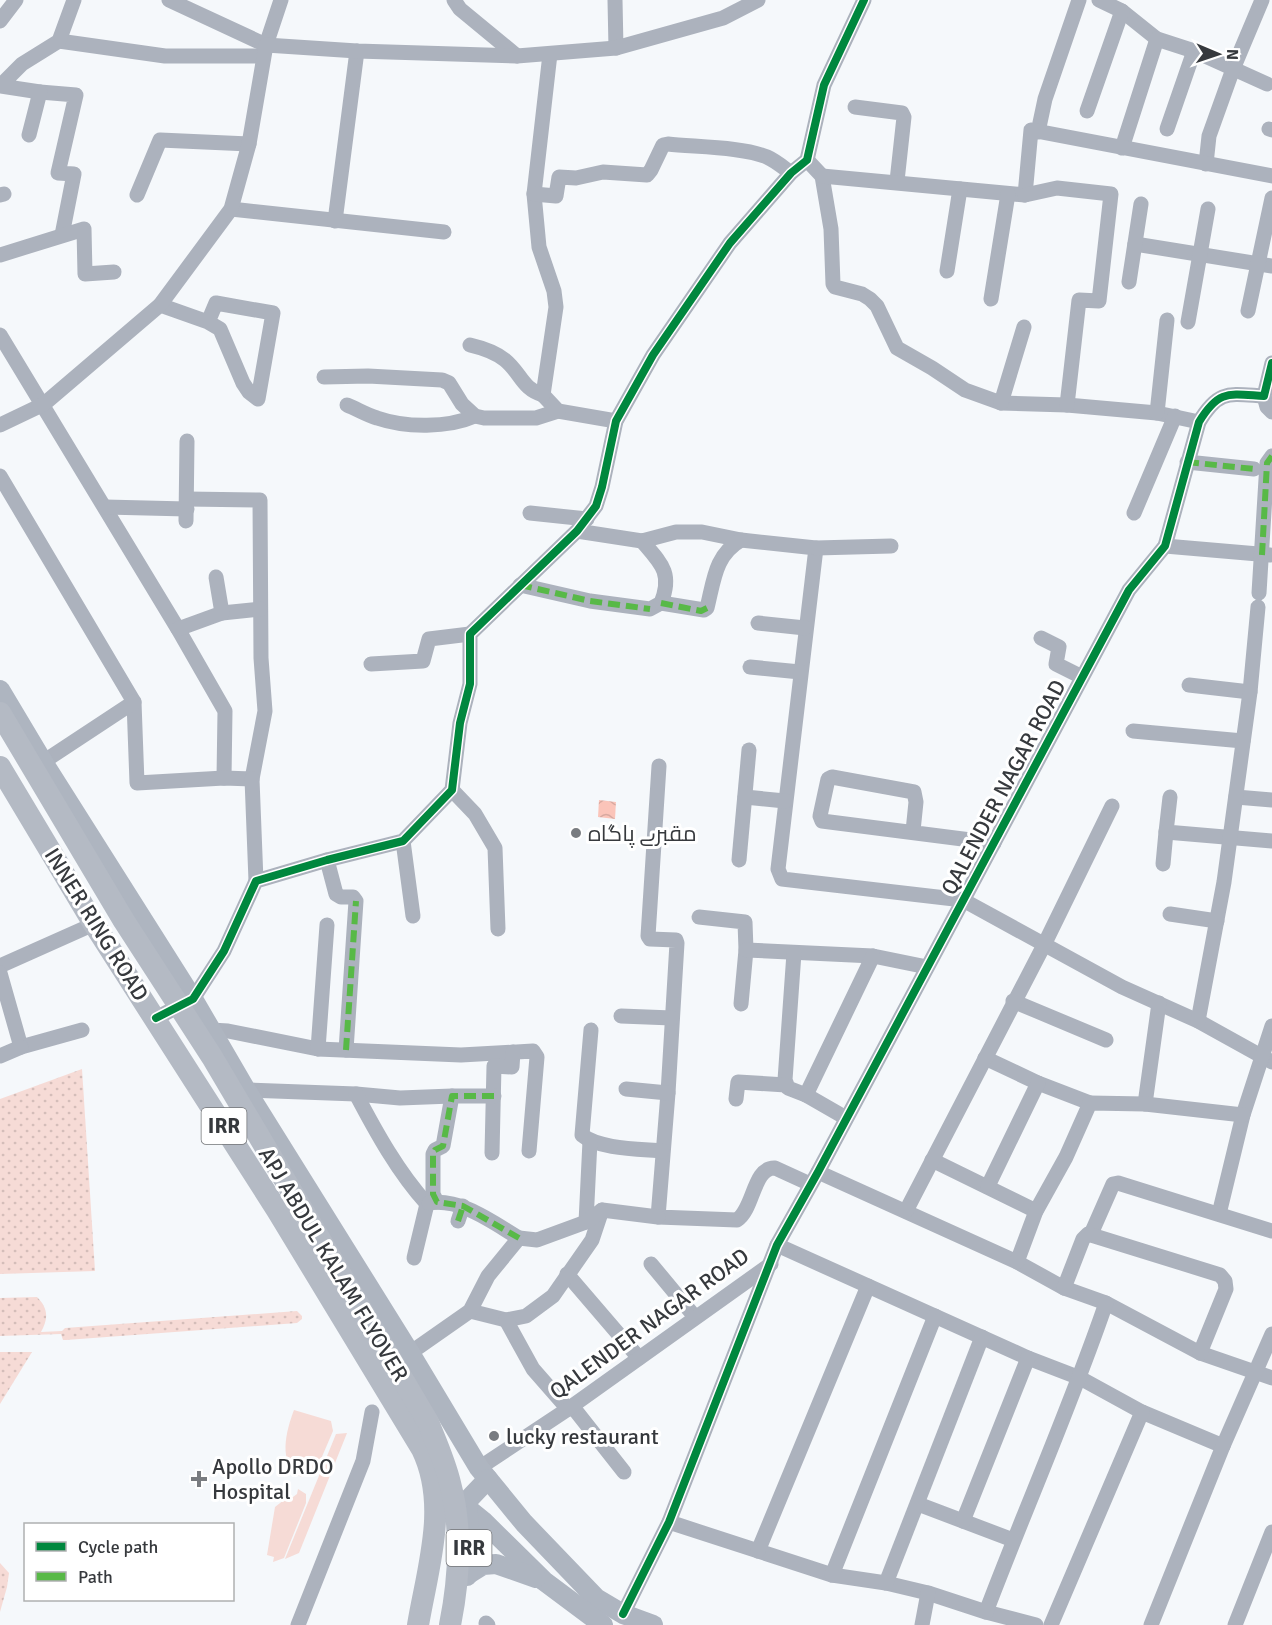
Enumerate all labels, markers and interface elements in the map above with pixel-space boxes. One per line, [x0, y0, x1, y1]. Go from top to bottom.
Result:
north arrow [1188, 24, 1248, 84]
text: N [1222, 49, 1242, 60]
street label: QALENDER NAGAR ROAD [935, 675, 1072, 899]
place label: مقبرے پاگاہ [588, 820, 697, 848]
marker: مقبرے پاگاہ [569, 826, 583, 840]
street label: INNER RING ROAD [39, 843, 154, 1006]
road number: IRR [202, 1108, 246, 1144]
street label: APJ ABDUL KALAM FLYOVER [253, 1142, 414, 1386]
street label: QALENDER NAGAR ROAD [544, 1242, 754, 1405]
place label: lucky restaurant [506, 1423, 659, 1450]
marker: lucky restaurant [487, 1429, 501, 1443]
place label: Apollo DRDO Hospital [212, 1453, 334, 1505]
marker: Apollo DRDO Hospital [190, 1470, 208, 1488]
legend [24, 1523, 234, 1601]
road number: IRR [446, 1530, 492, 1566]
text: Cycle path [78, 1536, 158, 1558]
text: Path [78, 1566, 113, 1588]

